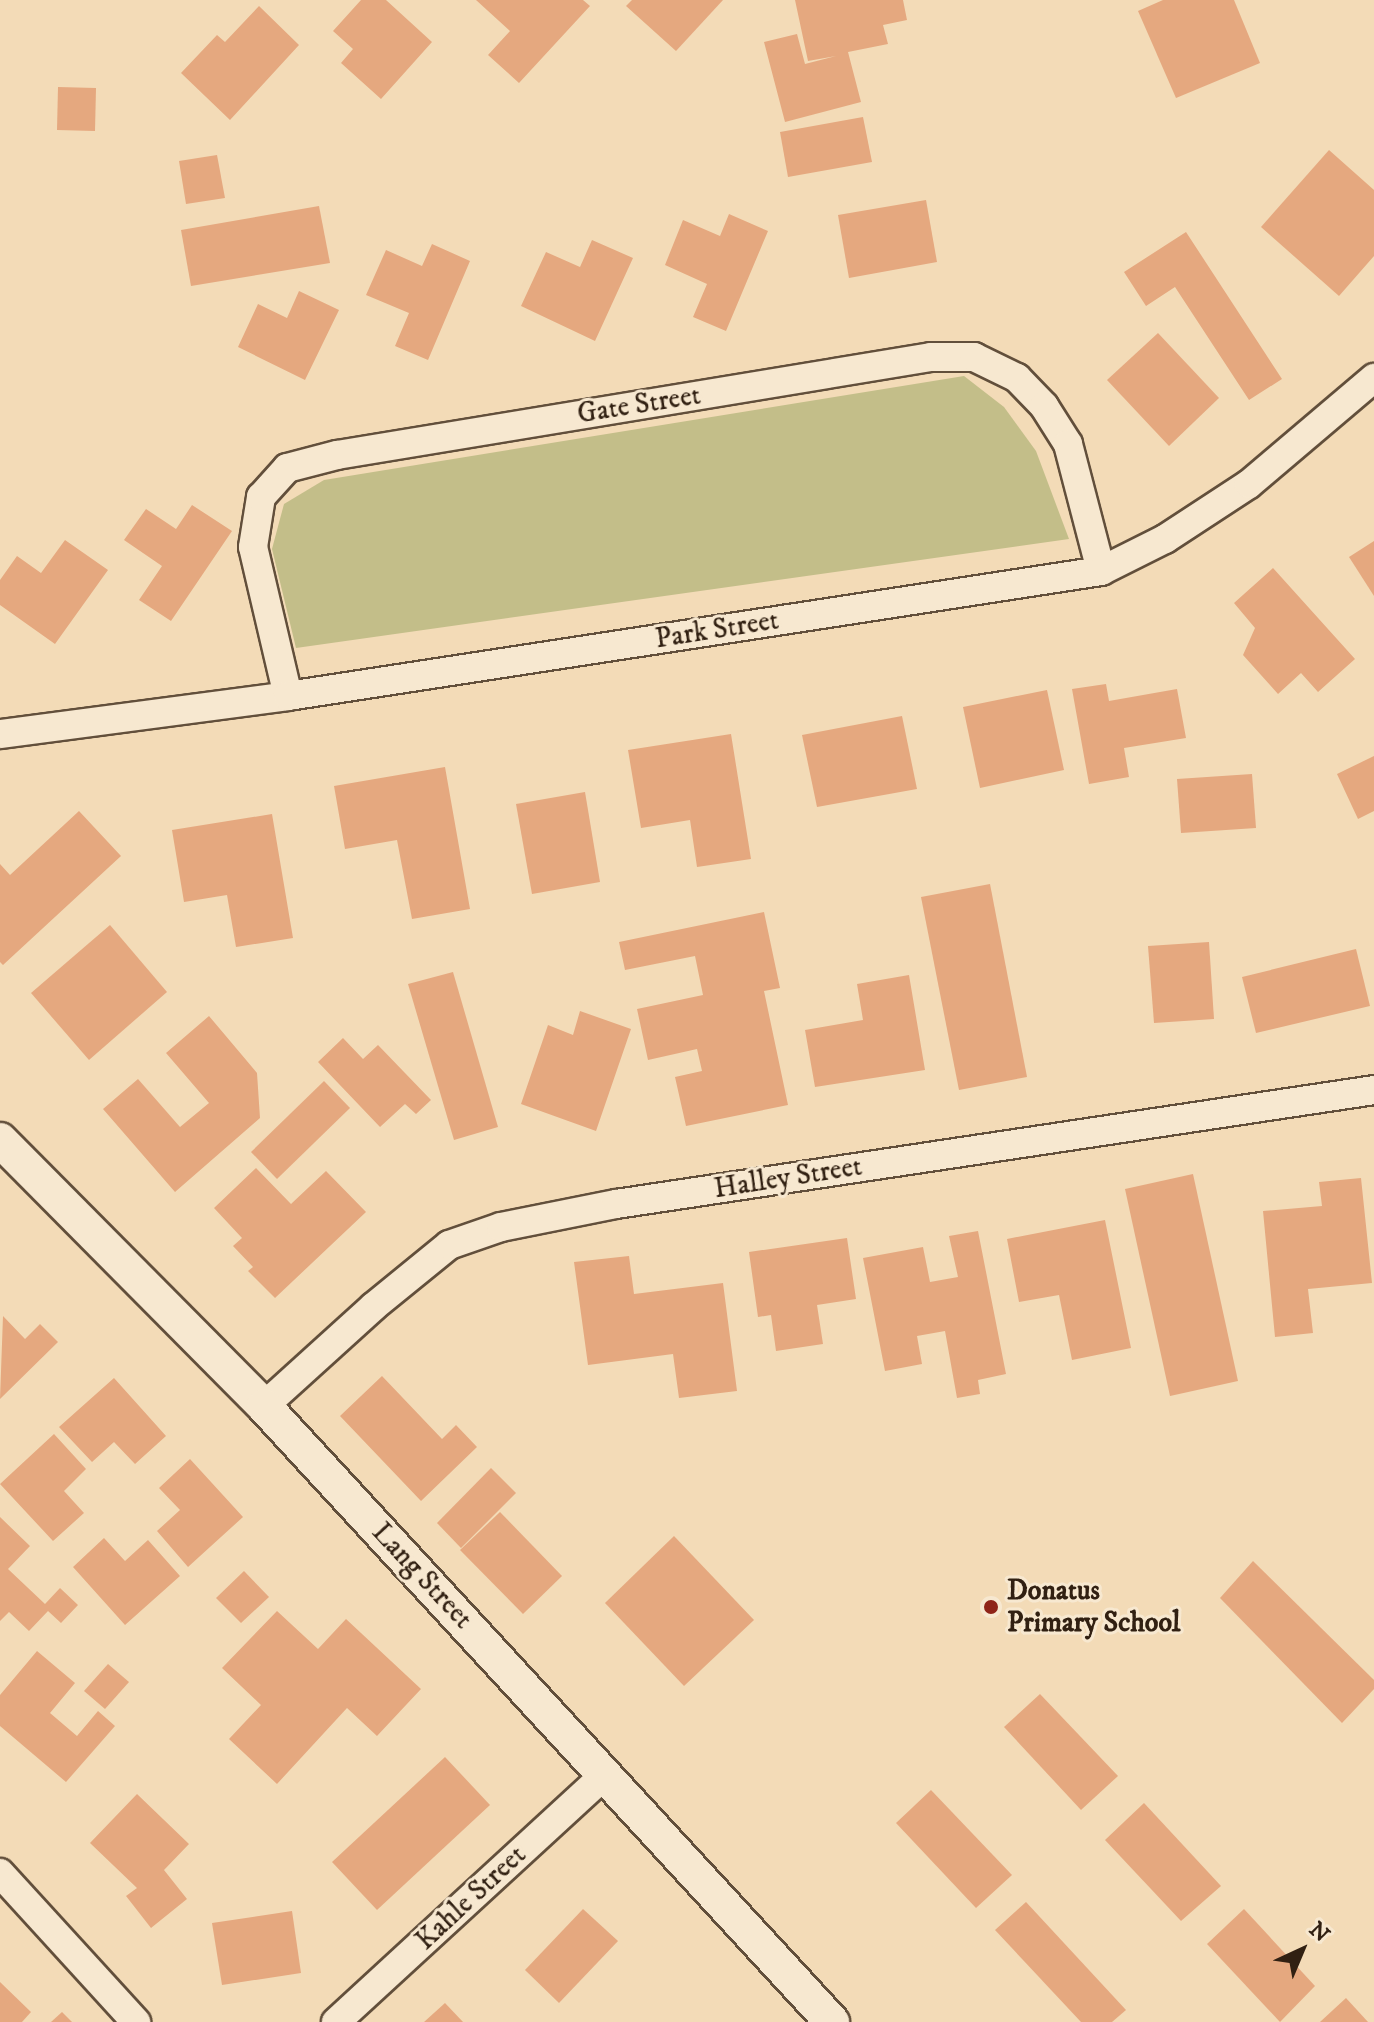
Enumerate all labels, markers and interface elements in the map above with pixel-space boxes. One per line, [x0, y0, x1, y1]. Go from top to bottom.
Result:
street label: Gate Street [575, 379, 703, 431]
street label: Park Street [653, 604, 781, 656]
street label: Halley Street [712, 1150, 864, 1206]
street label: Lang Street [365, 1516, 479, 1636]
place label: Donatus Primary School [1007, 1574, 1180, 1640]
marker: Donatus Primary School [982, 1598, 1000, 1616]
street label: Kahle Street [409, 1839, 533, 1957]
north arrow [1262, 1910, 1342, 1990]
text: N [1303, 1916, 1335, 1948]

